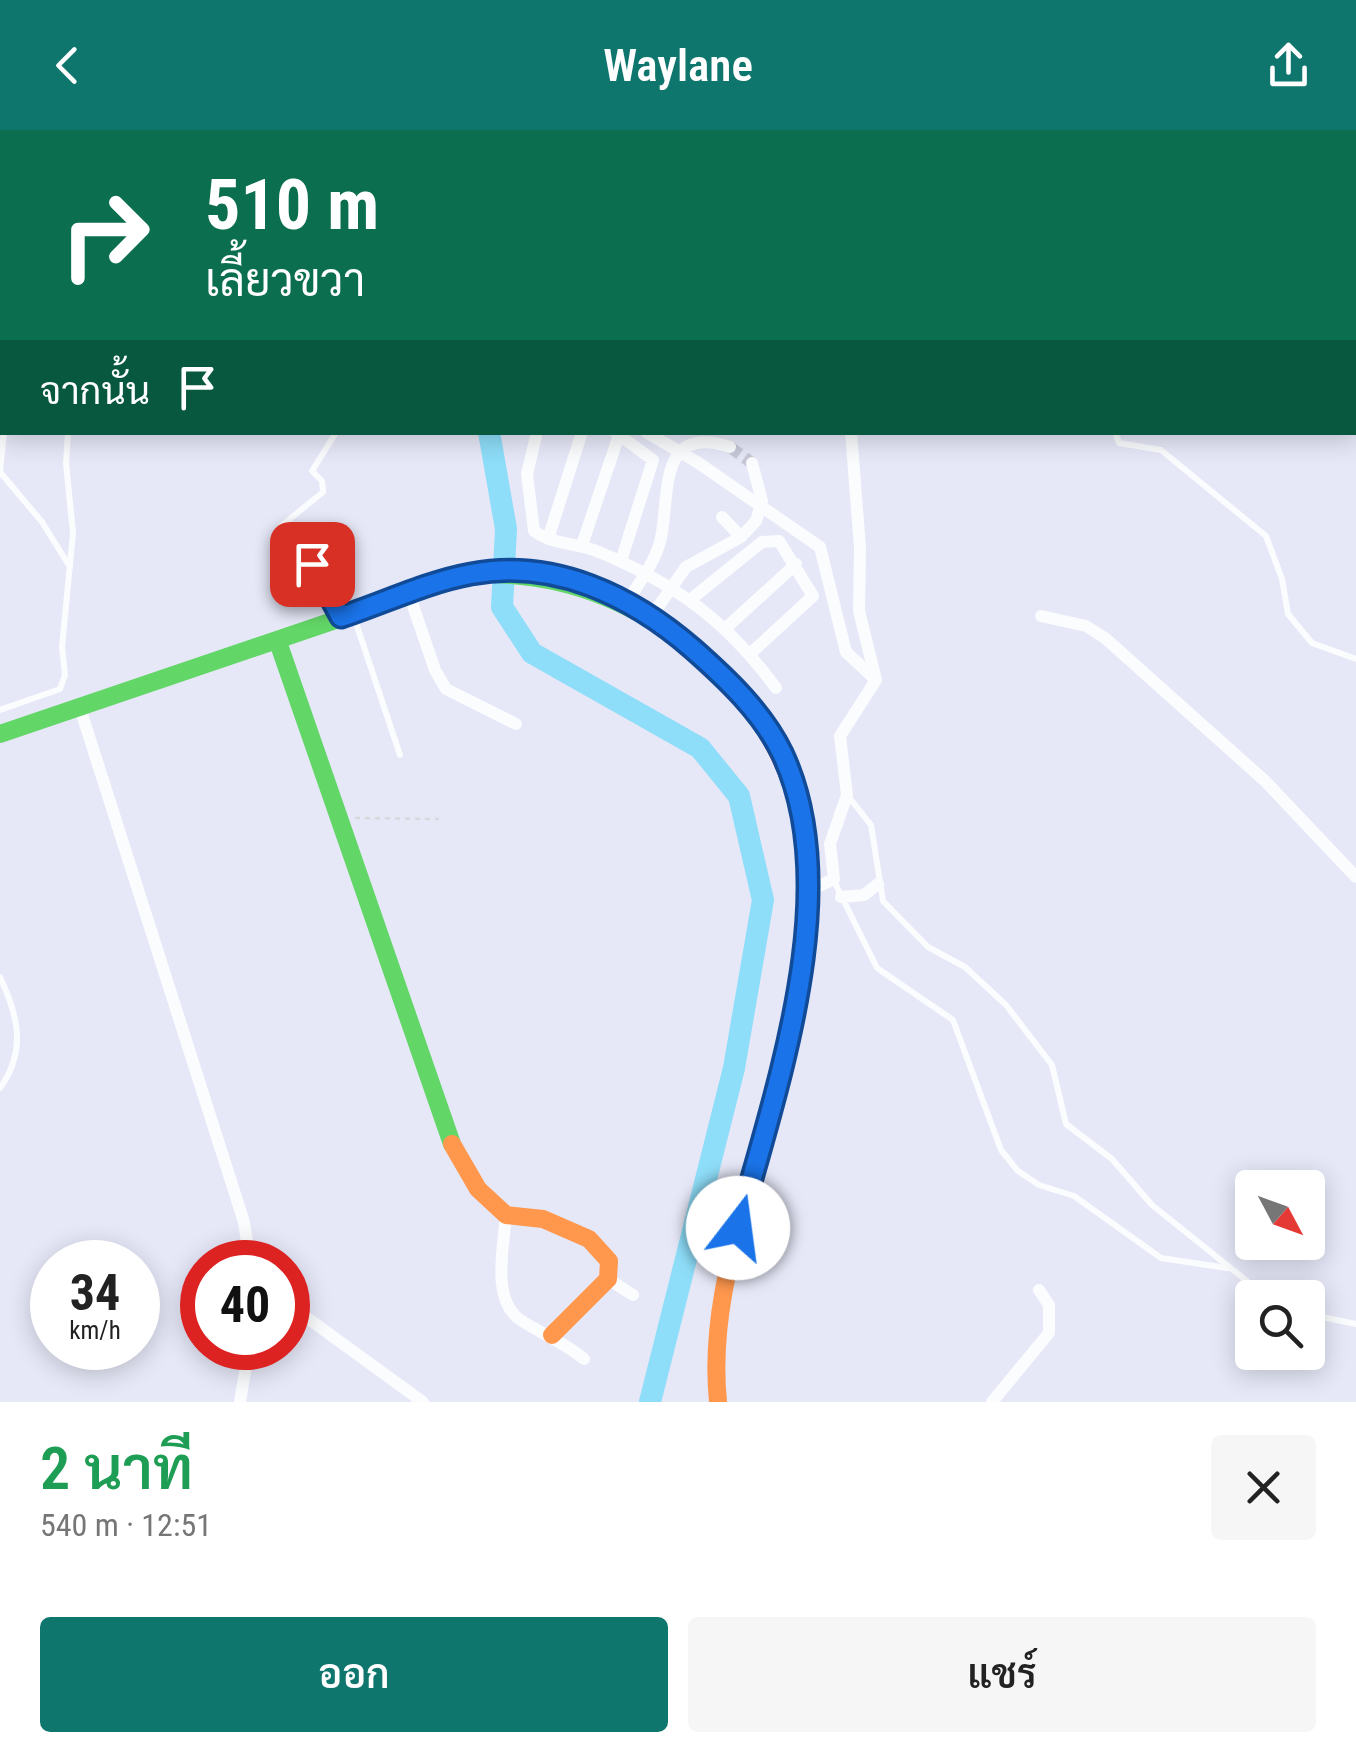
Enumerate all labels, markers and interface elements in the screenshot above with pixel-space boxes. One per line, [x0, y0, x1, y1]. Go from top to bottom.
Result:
icon: back [40, 38, 95, 93]
icon: share [1261, 38, 1316, 93]
text: Waylane [603, 39, 753, 92]
text: 510 m [205, 164, 379, 246]
icon: right [40, 170, 170, 300]
text: เลี้ยวขวา [205, 254, 365, 307]
icon: arrive [170, 360, 225, 415]
text: จากนั้น [40, 369, 150, 413]
pin [270, 522, 355, 607]
icon: arrive [285, 537, 340, 592]
north arrow [1235, 1170, 1325, 1260]
map controls [1235, 1170, 1325, 1370]
position arrow [686, 1176, 790, 1280]
speed limit sign: 40 [180, 1240, 310, 1370]
text: 34 [70, 1264, 120, 1322]
button: search [1235, 1280, 1325, 1370]
text: km/h [69, 1316, 121, 1345]
text: 2 นาที [40, 1433, 193, 1504]
button: close [1211, 1435, 1316, 1540]
text: 540 m · 12:51 [40, 1506, 212, 1544]
button: ออก [40, 1617, 668, 1732]
button: แชร์ [688, 1617, 1316, 1732]

